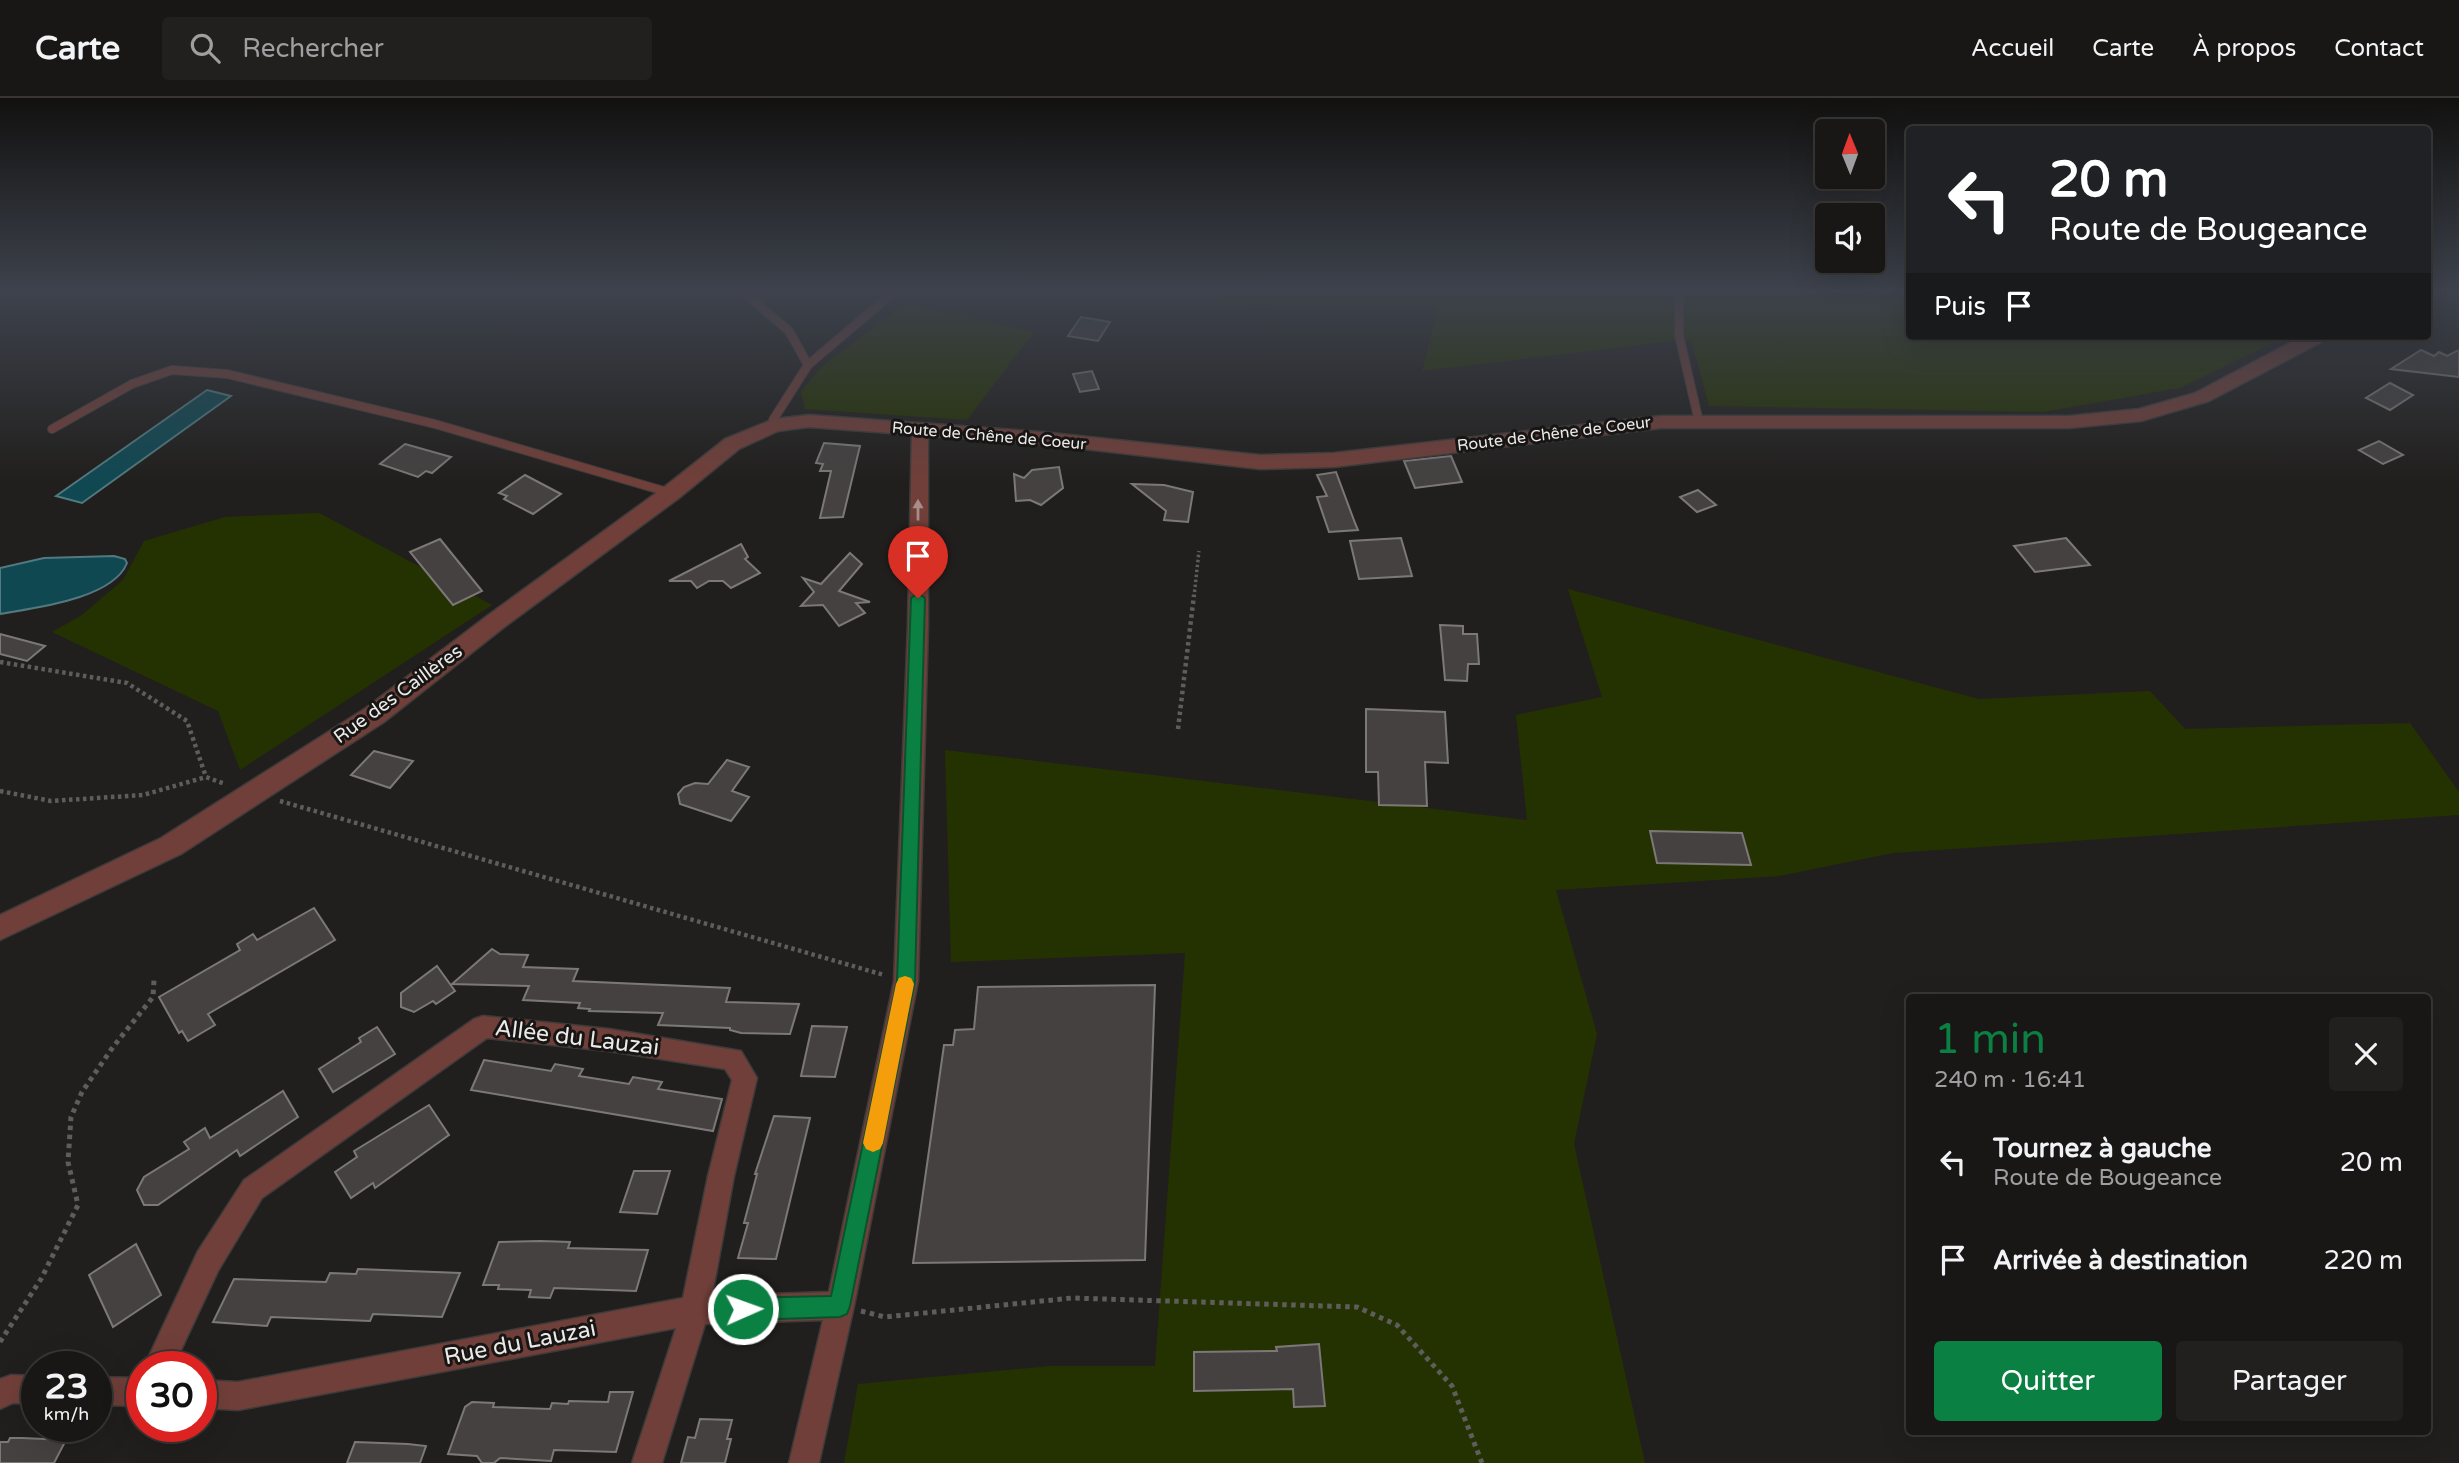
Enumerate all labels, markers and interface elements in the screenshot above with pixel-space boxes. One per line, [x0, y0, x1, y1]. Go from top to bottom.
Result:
search box [162, 17, 652, 80]
text: Carte [35, 29, 120, 68]
icon: search [186, 29, 224, 67]
text: Rechercher [242, 33, 384, 64]
text: Accueil [1971, 34, 2054, 63]
text: Carte [2092, 34, 2154, 63]
text: À propos [2192, 34, 2296, 63]
text: Contact [2334, 34, 2424, 63]
north arrow [1815, 119, 1885, 189]
map controls [1815, 119, 1885, 273]
text: 20 m [2049, 151, 2168, 210]
icon: left [1934, 154, 2025, 245]
button: sound [1815, 203, 1885, 273]
text: Route de Bougeance [2049, 211, 2368, 249]
icon: arrive [2000, 287, 2038, 325]
text: Puis [1934, 291, 1986, 322]
street label: Route de Chêne de Coeur [1456, 412, 1653, 456]
street label: Route de Chêne de Coeur [891, 418, 1088, 455]
one-way arrow [912, 499, 924, 521]
pin [888, 526, 948, 598]
icon: arrive [899, 537, 937, 575]
street label: Rue des Caillères [330, 640, 466, 748]
street label: Allée du Lauzai [493, 1014, 661, 1062]
text: 1 min [1934, 1014, 2046, 1065]
button: close [2329, 1017, 2403, 1091]
text: 240 m · 16:41 [1934, 1066, 2086, 1094]
text: Tournez à gauche [1993, 1133, 2212, 1164]
icon: left [1934, 1143, 1972, 1181]
text: 20 m [2340, 1147, 2403, 1178]
text: Route de Bougeance [1993, 1164, 2222, 1192]
icon: arrive [1934, 1241, 1972, 1279]
text: Arrivée à destination [1993, 1245, 2248, 1276]
text: 220 m [2323, 1245, 2403, 1276]
position arrow [706, 1272, 780, 1346]
street label: Rue du Lauzai [442, 1315, 598, 1371]
button: Quitter [1934, 1341, 2162, 1421]
button: Partager [2176, 1341, 2403, 1421]
speed limit sign: 30 [126, 1351, 217, 1442]
text: 23 [45, 1366, 88, 1408]
text: km/h [44, 1403, 89, 1425]

